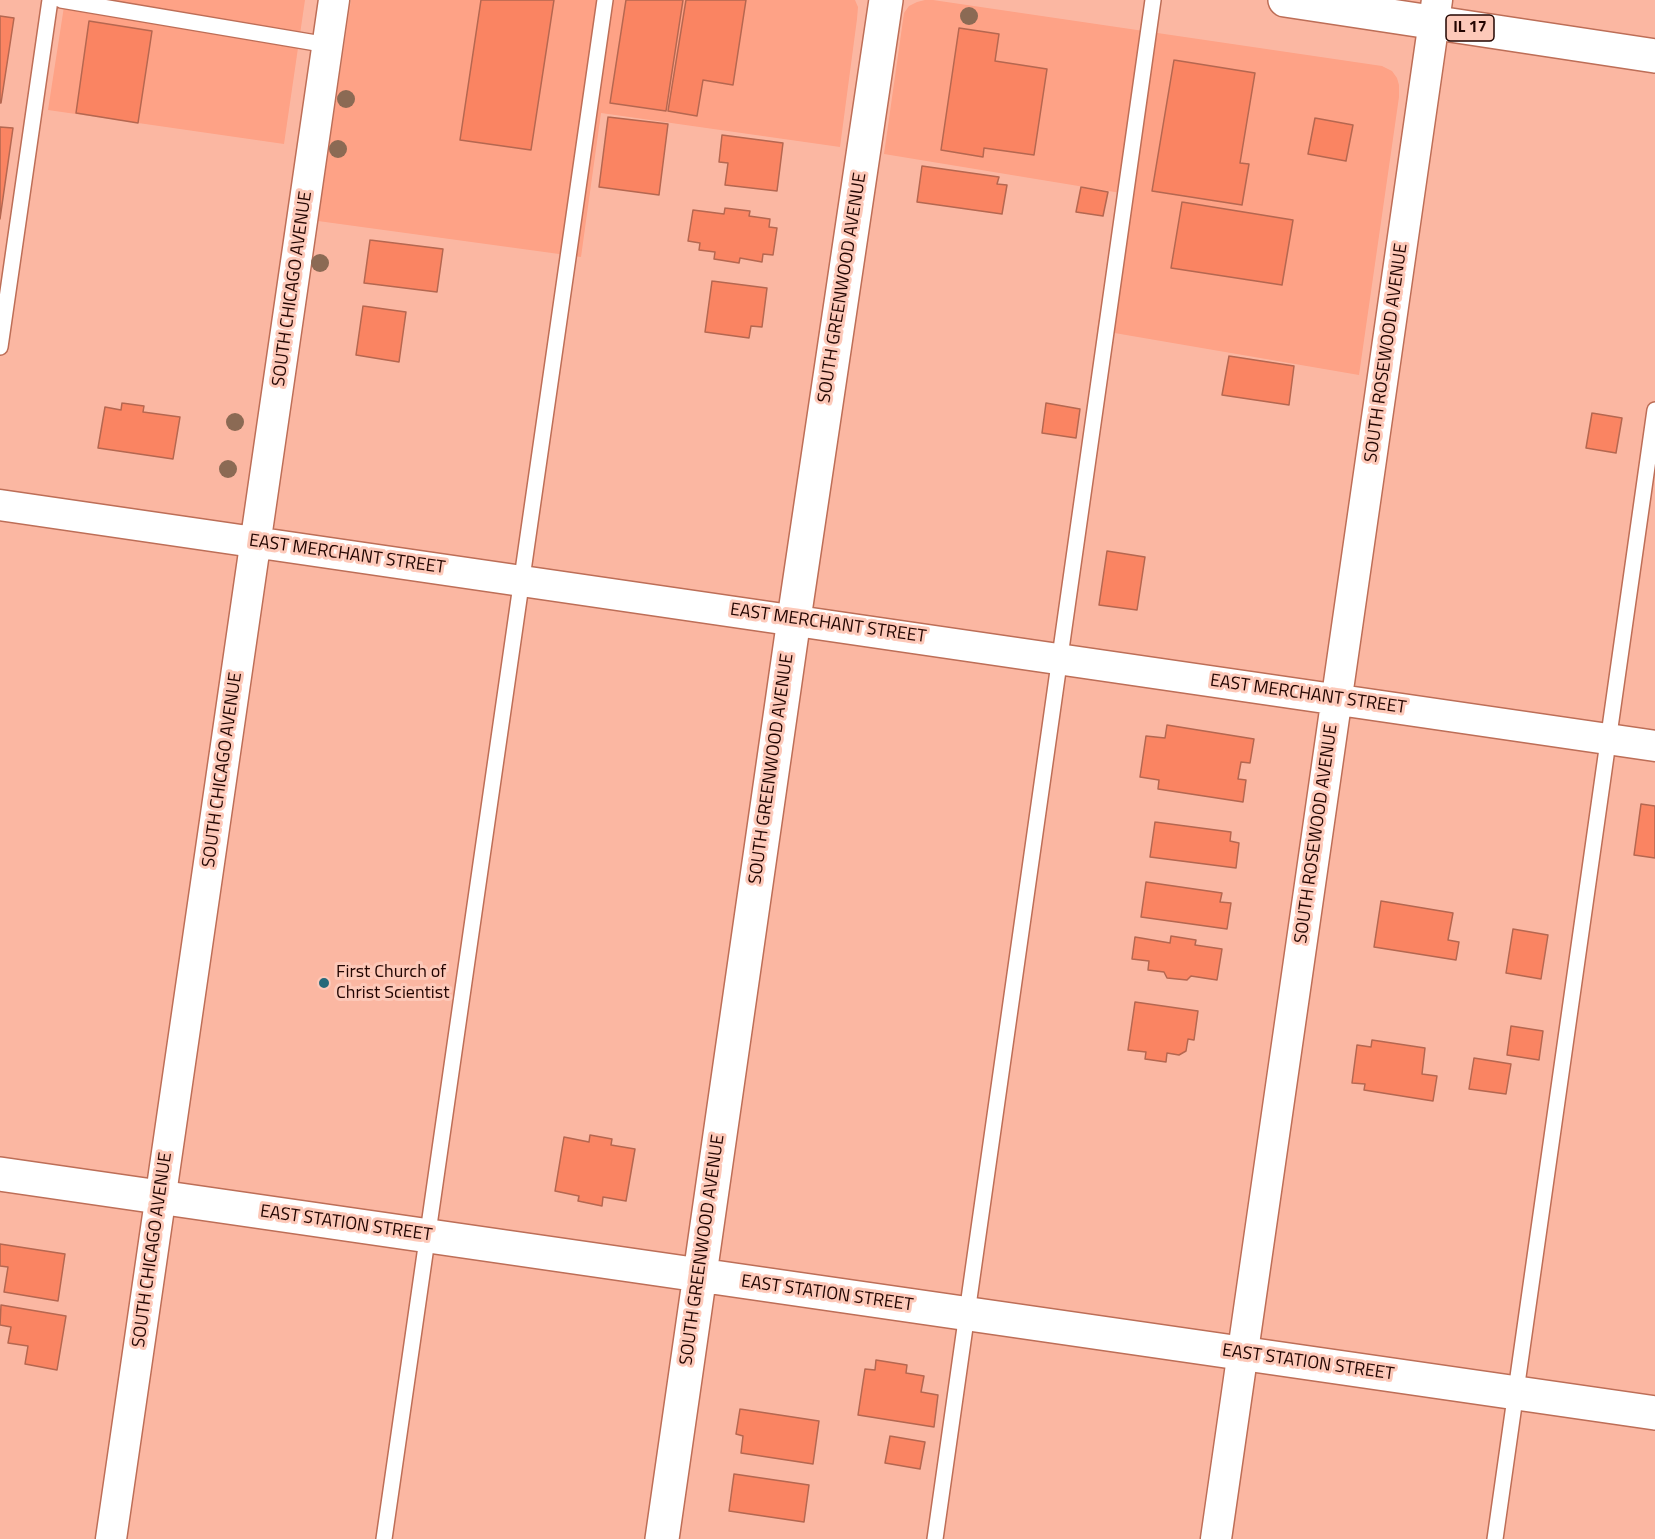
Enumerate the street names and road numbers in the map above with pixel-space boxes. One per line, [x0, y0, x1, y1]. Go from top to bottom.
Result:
road number: IL 17 [1446, 15, 1494, 41]
street label: SOUTH GREENWOOD AVENUE [814, 171, 872, 405]
street label: SOUTH CHICAGO AVENUE [269, 190, 317, 388]
street label: SOUTH ROSEWOOD AVENUE [1361, 242, 1413, 464]
street label: EAST MERCHANT STREET [248, 531, 446, 579]
street label: EAST MERCHANT STREET [729, 600, 927, 648]
street label: SOUTH GREENWOOD AVENUE [745, 652, 799, 886]
street label: SOUTH CHICAGO AVENUE [199, 671, 247, 869]
street label: EAST MERCHANT STREET [1209, 671, 1407, 719]
street label: SOUTH ROSEWOOD AVENUE [1291, 723, 1343, 945]
street label: SOUTH GREENWOOD AVENUE [676, 1133, 730, 1367]
street label: SOUTH CHICAGO AVENUE [129, 1151, 177, 1349]
street label: EAST STATION STREET [259, 1201, 433, 1247]
street label: EAST STATION STREET [740, 1271, 914, 1317]
street label: EAST STATION STREET [1221, 1340, 1395, 1386]

